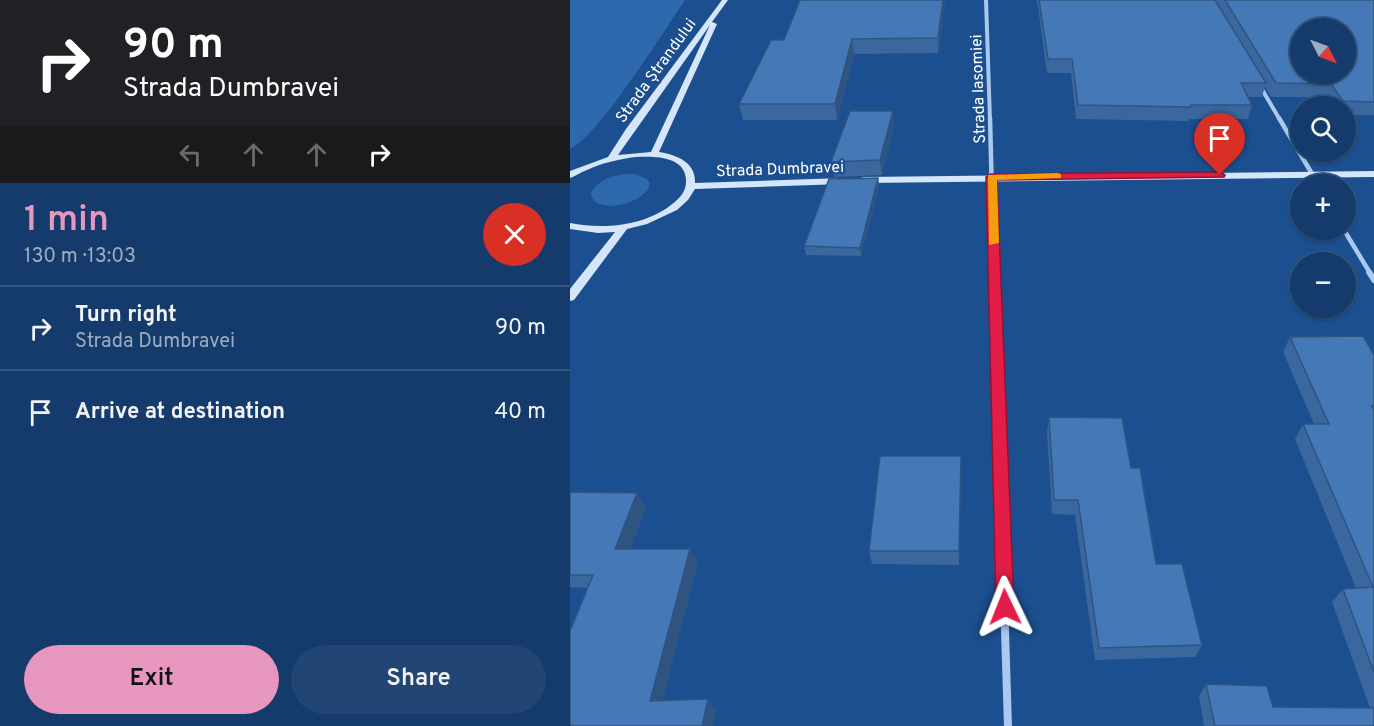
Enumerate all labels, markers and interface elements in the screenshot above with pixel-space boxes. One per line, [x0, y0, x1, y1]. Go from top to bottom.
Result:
street label: Strada Ștrandului [612, 15, 701, 127]
north arrow [1290, 18, 1356, 84]
map controls [1290, 18, 1356, 318]
text: 90 m [123, 20, 224, 73]
icon: right [24, 24, 102, 102]
street label: Strada Iasomiei [967, 34, 991, 144]
text: Strada Dumbravei [123, 72, 339, 106]
button: search [1290, 96, 1356, 162]
pin [1194, 113, 1245, 175]
icon: arrive [1203, 122, 1236, 155]
icon: left [174, 138, 207, 171]
icon: ahead [237, 138, 270, 171]
icon: ahead [300, 138, 333, 171]
icon: right [363, 138, 396, 171]
street label: Strada Dumbravei [716, 158, 844, 182]
button: + [1290, 174, 1356, 240]
text: 1 min [24, 198, 109, 244]
button: close [483, 203, 546, 266]
text: 130 m · 13:03 [24, 244, 136, 270]
button: − [1290, 252, 1356, 318]
text: Turn right [75, 302, 177, 329]
icon: right [24, 312, 57, 345]
text: 90 m [495, 315, 546, 342]
text: Strada Dumbravei [75, 329, 235, 355]
icon: arrive [24, 396, 57, 429]
text: Arrive at destination [75, 399, 285, 426]
text: 40 m [494, 399, 546, 426]
position arrow [973, 575, 1037, 639]
button: Exit [24, 645, 279, 714]
button: Share [291, 645, 546, 714]

